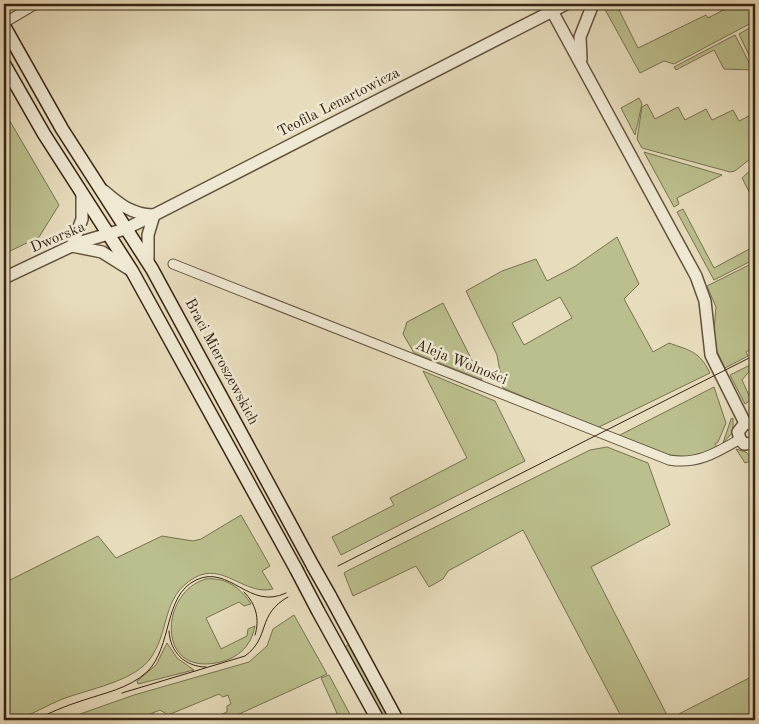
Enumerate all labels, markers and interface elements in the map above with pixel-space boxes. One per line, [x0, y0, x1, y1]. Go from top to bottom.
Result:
street label: Teofila Lenartowicza [275, 65, 403, 140]
street label: Dworska [28, 220, 88, 256]
street label: Braci Mieroszewskich [181, 296, 261, 428]
street label: Aleja Wolności [413, 338, 509, 388]

